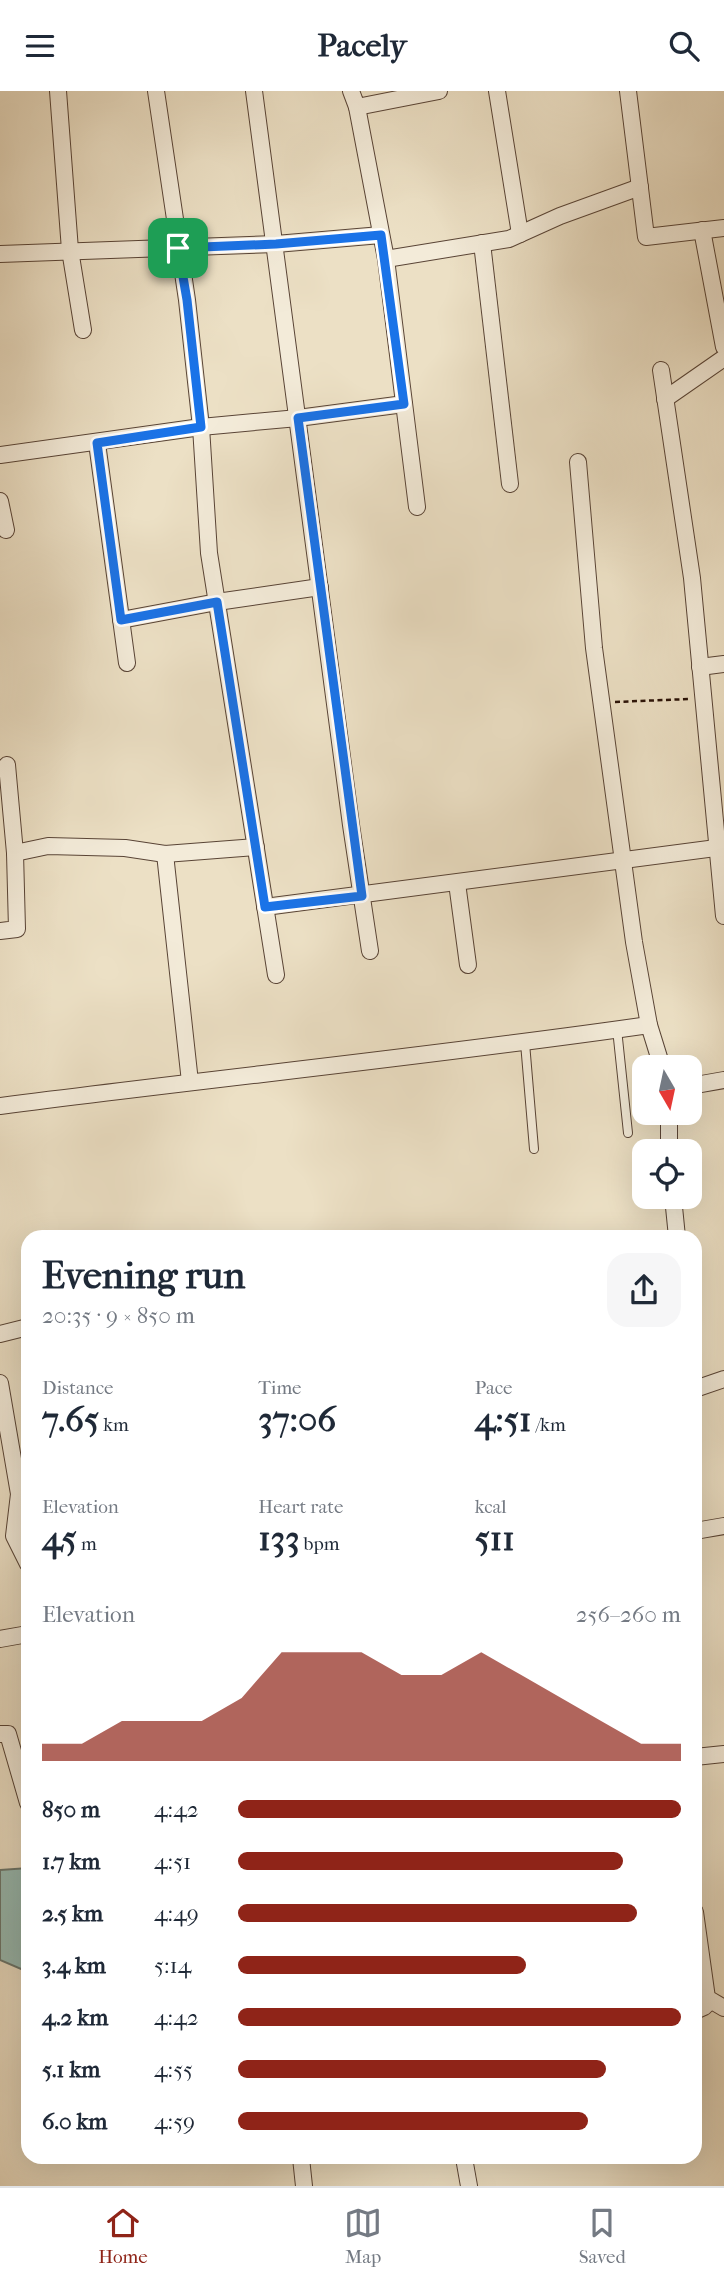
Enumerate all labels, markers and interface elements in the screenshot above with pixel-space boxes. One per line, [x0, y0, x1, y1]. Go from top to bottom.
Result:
icon: menu [21, 27, 59, 65]
text: Pacely [318, 27, 406, 64]
icon: search [665, 27, 703, 65]
pin [148, 218, 208, 278]
icon: arrive [159, 229, 197, 267]
north arrow [632, 1055, 702, 1125]
map controls [632, 1055, 702, 1209]
button: locate [632, 1139, 702, 1209]
text: Evening run [42, 1253, 245, 1298]
button: share [607, 1253, 681, 1327]
text: 20:35 · 9 × 850 m [42, 1302, 195, 1329]
text: Distance [42, 1377, 113, 1399]
text: Time [258, 1377, 302, 1399]
text: Pace [475, 1377, 513, 1399]
text: 7.65 [42, 1399, 99, 1440]
text: 37:06 [258, 1399, 336, 1440]
text: 4:51 [475, 1399, 531, 1440]
text: km [99, 1414, 129, 1436]
text: /km [531, 1414, 566, 1436]
text: Elevation [42, 1496, 119, 1518]
text: Heart rate [258, 1496, 343, 1518]
text: kcal [475, 1496, 507, 1518]
text: 45 [42, 1518, 77, 1559]
text: 133 [258, 1518, 300, 1559]
text: 511 [475, 1518, 515, 1559]
text: m [77, 1533, 97, 1555]
text: bpm [300, 1533, 340, 1555]
text: Elevation [42, 1601, 135, 1628]
text: 256–260 m [576, 1601, 681, 1628]
text: 850 m [42, 1796, 100, 1823]
text: 4:42 [154, 1796, 199, 1823]
text: 1.7 km [42, 1848, 100, 1875]
text: 4:51 [154, 1848, 191, 1875]
text: 2.5 km [42, 1900, 103, 1927]
text: 4:49 [154, 1900, 199, 1927]
text: 3.4 km [42, 1952, 106, 1979]
text: 5:14 [154, 1952, 191, 1979]
text: 4.2 km [42, 2004, 108, 2031]
text: 4:42 [154, 2004, 199, 2031]
text: 5.1 km [42, 2056, 100, 2083]
text: 4:55 [154, 2056, 193, 2083]
text: 6.0 km [42, 2108, 107, 2135]
text: 4:59 [154, 2108, 195, 2135]
tab: Home [98, 2204, 148, 2268]
tab: Map [344, 2204, 382, 2268]
tab: Saved [579, 2204, 626, 2268]

